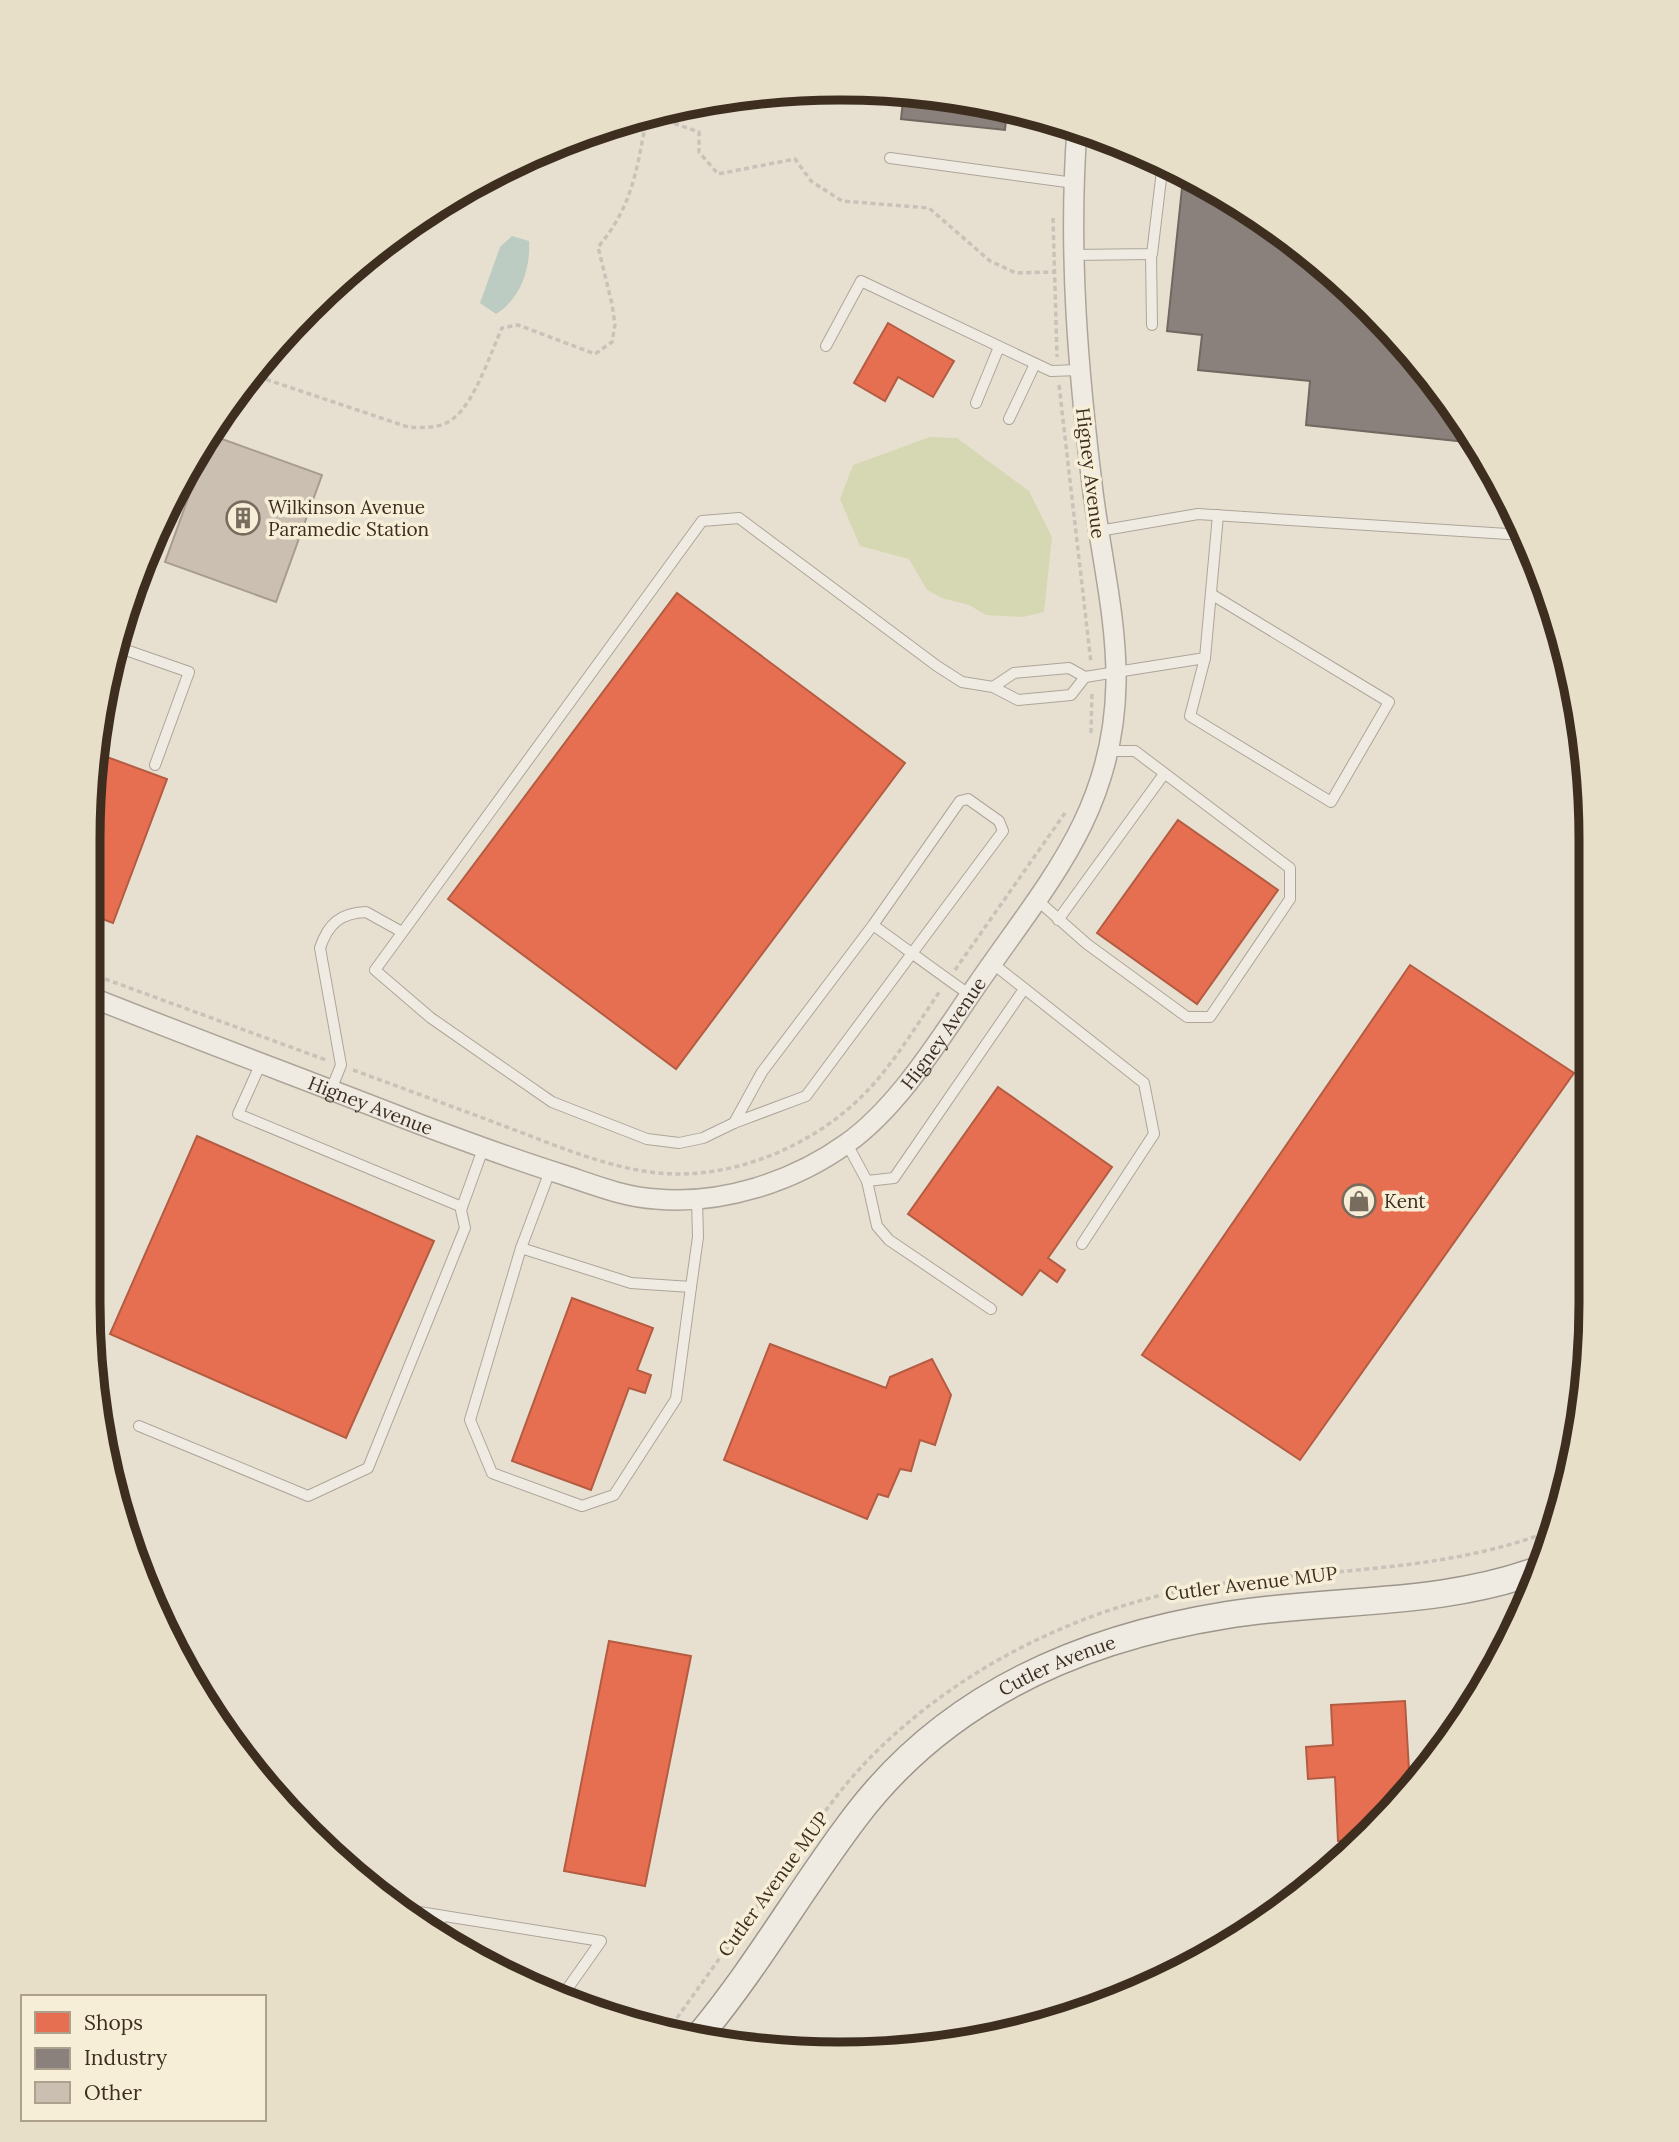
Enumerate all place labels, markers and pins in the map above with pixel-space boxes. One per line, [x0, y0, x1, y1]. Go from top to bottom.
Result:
place label: Wilkinson Avenue Paramedic Station [268, 495, 429, 541]
building icon: Wilkinson Avenue Paramedic Station [224, 499, 262, 537]
shop icon: Kent [1340, 1182, 1378, 1220]
place label: Kent [1384, 1189, 1426, 1213]

